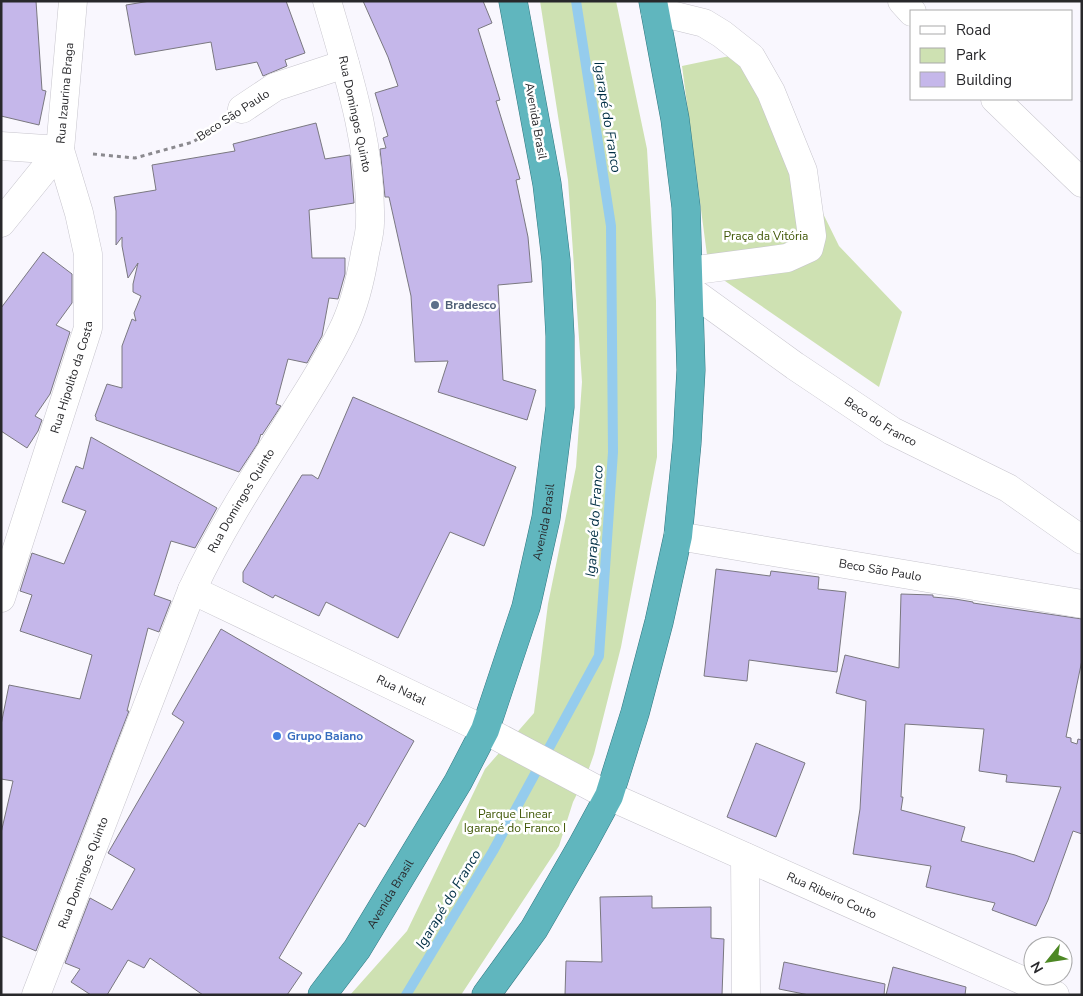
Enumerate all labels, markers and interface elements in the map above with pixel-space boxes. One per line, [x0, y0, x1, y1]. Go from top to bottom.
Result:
legend [910, 10, 1073, 100]
text: Road [956, 20, 991, 40]
street label: Rua Izaurina Braga [53, 42, 77, 144]
text: Park [956, 45, 986, 65]
street label: Rua Domingos Quinto [335, 54, 375, 174]
water label: Igarapé do Franco [589, 60, 626, 174]
text: Building [956, 70, 1012, 90]
street label: Avenida Brasil [521, 81, 551, 161]
street label: Beco São Paulo [194, 85, 273, 145]
park label: Praça da Vitória [724, 228, 808, 244]
place label: Bradesco [445, 297, 497, 313]
marker: Bradesco [429, 299, 441, 311]
street label: Rua Hipolito da Costa [47, 321, 96, 435]
street label: Beco do Franco [841, 393, 920, 450]
street label: Rua Domingos Quinto [204, 445, 278, 556]
water label: Igarapé do Franco [581, 464, 608, 578]
street label: Avenida Brasil [529, 482, 558, 562]
street label: Beco São Paulo [837, 555, 923, 585]
street label: Rua Natal [374, 671, 429, 709]
place label: Grupo Baiano [287, 728, 363, 744]
marker: Grupo Baiano [271, 730, 283, 742]
park label: Parque Linear Igarapé do Franco I [464, 806, 566, 836]
street label: Rua Domingos Quinto [54, 814, 112, 931]
water label: Igarapé do Franco [411, 846, 486, 952]
street label: Avenida Brasil [363, 856, 417, 932]
street label: Rua Ribeiro Couto [784, 868, 880, 923]
north arrow [1023, 936, 1073, 986]
text: N [1026, 958, 1048, 977]

